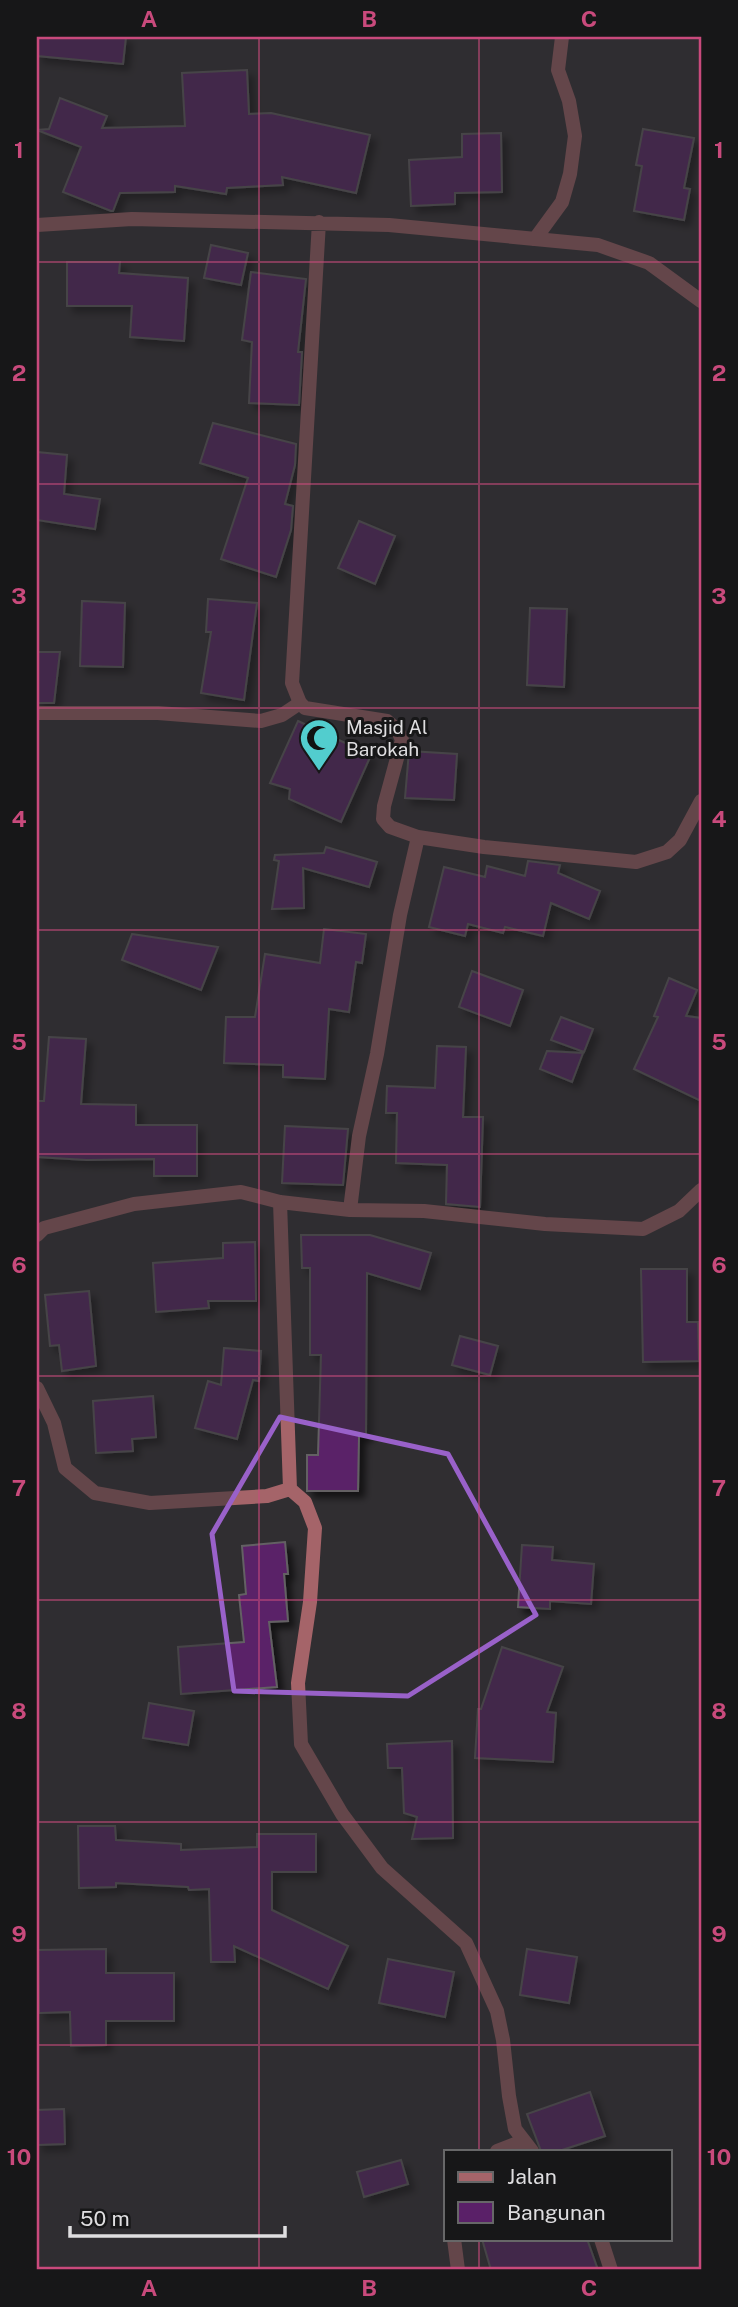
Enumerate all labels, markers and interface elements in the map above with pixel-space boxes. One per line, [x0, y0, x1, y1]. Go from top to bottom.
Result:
text: A [141, 5, 158, 32]
text: B [361, 5, 377, 32]
text: C [581, 5, 597, 32]
text: 1 [14, 136, 24, 163]
text: 1 [714, 136, 724, 163]
text: 2 [12, 359, 26, 386]
text: 2 [712, 359, 726, 386]
text: 3 [11, 582, 27, 609]
text: 3 [711, 582, 727, 609]
place label: Masjid Al Barokah [346, 716, 428, 760]
mosque icon: Masjid Al Barokah [298, 717, 340, 772]
text: 4 [11, 805, 27, 832]
text: 4 [711, 805, 727, 832]
text: 5 [11, 1028, 27, 1055]
text: 5 [711, 1028, 727, 1055]
text: 6 [11, 1251, 27, 1278]
text: 6 [711, 1251, 727, 1278]
text: 7 [12, 1474, 26, 1501]
text: 7 [712, 1474, 726, 1501]
text: 8 [11, 1697, 27, 1724]
text: 8 [711, 1697, 727, 1724]
text: 9 [11, 1920, 27, 1947]
text: 9 [711, 1920, 727, 1947]
text: 10 [7, 2143, 31, 2170]
text: 10 [707, 2143, 731, 2170]
legend [444, 2150, 672, 2240]
text: Jalan [507, 2164, 557, 2189]
scale bar [70, 2195, 285, 2239]
text: Bangunan [507, 2200, 606, 2225]
text: 50 m [80, 2206, 130, 2231]
text: A [141, 2274, 158, 2301]
text: B [361, 2274, 377, 2301]
text: C [581, 2274, 597, 2301]

